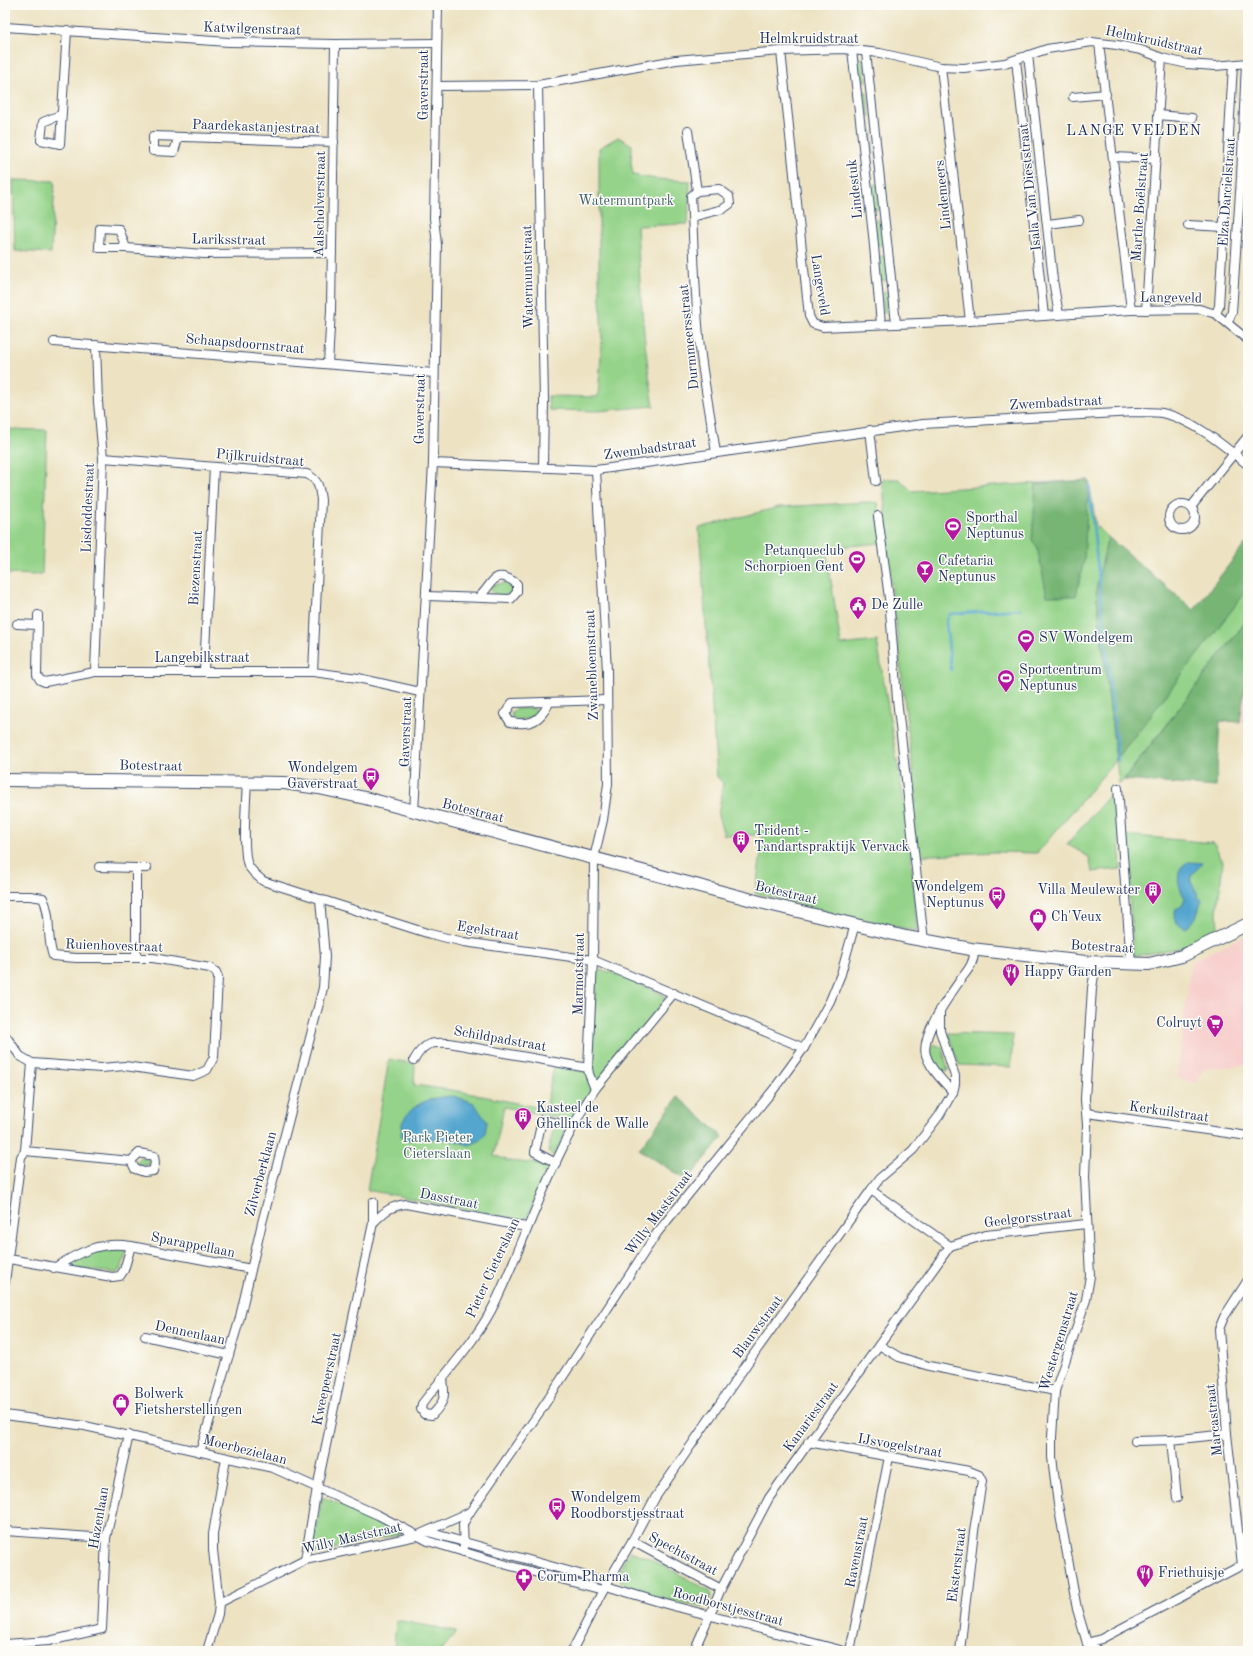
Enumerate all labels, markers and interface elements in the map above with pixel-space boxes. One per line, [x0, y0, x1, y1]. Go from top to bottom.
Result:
street label: Katwilgenstraat [203, 20, 301, 38]
street label: Helmkruidstraat [1104, 24, 1204, 58]
street label: Helmkruidstraat [759, 32, 859, 46]
street label: Gaverstraat [417, 49, 431, 120]
street label: Paardekastanjestraat [192, 118, 320, 136]
street label: Isala Van Dieststraat [1016, 122, 1044, 252]
district label: LANGE VELDEN [1066, 124, 1202, 139]
street label: Elza Darcielstraat [1216, 137, 1238, 247]
street label: Aalscholverstraat [312, 151, 328, 257]
street label: Marthe Boëlstraat [1129, 152, 1151, 262]
street label: Lindestuk [845, 158, 865, 220]
street label: Lindemeers [932, 159, 954, 231]
park label: Watermuntpark [578, 194, 674, 208]
street label: Watermuntstraat [520, 225, 536, 329]
street label: Lariksstraat [192, 232, 267, 248]
street label: Langeveld [808, 253, 832, 317]
street label: Durmmeersstraat [676, 283, 702, 391]
street label: Langeveld [1140, 290, 1202, 306]
street label: Schaapsdoornstraat [185, 332, 305, 356]
street label: Gaverstraat [412, 373, 428, 445]
street label: Zwembadstraat [1009, 394, 1103, 412]
street label: Zwembadstraat [603, 436, 697, 462]
street label: Pijlkruidstraat [215, 447, 305, 469]
street label: Lisdoddestraat [79, 463, 97, 553]
place label: Sporthal Neptunus [966, 511, 1024, 541]
sports icon: Sporthal Neptunus [943, 516, 963, 541]
street label: Biezenstraat [187, 530, 205, 606]
place label: Petanqueclub Schorpioen Gent [744, 544, 844, 574]
sports icon: Petanqueclub Schorpioen Gent [847, 549, 867, 574]
place label: Cafetaria Neptunus [938, 554, 996, 584]
bar icon: Cafetaria Neptunus [915, 559, 935, 584]
public building icon: De Zulle [848, 595, 868, 620]
place label: De Zulle [871, 598, 923, 612]
street label: Zwanebloemstraat [583, 609, 601, 721]
sports icon: SV Wondelgem [1016, 628, 1036, 653]
place label: SV Wondelgem [1039, 631, 1133, 645]
street label: Langebilkstraat [154, 651, 250, 665]
place label: Sportcentrum Neptunus [1019, 663, 1102, 693]
sports icon: Sportcentrum Neptunus [996, 668, 1016, 693]
street label: Gaverstraat [398, 696, 414, 768]
street label: Botestraat [119, 758, 183, 774]
place label: Wondelgem Gaverstraat [287, 761, 358, 791]
bus stop icon: Wondelgem Gaverstraat [361, 766, 381, 791]
street label: Botestraat [441, 797, 506, 825]
place label: Trident - Tandartspraktijk Vervack [754, 824, 909, 854]
building icon: Trident - Tandartspraktijk Vervack [731, 829, 751, 854]
street label: Botestraat [754, 879, 819, 907]
place label: Wondelgem Neptunus [913, 880, 984, 910]
building icon: Villa Meulewater [1143, 880, 1163, 905]
place label: Villa Meulewater [1037, 883, 1140, 897]
bus stop icon: Wondelgem Neptunus [987, 885, 1007, 910]
shop icon: Ch'Veux [1028, 907, 1048, 932]
place label: Ch'Veux [1051, 910, 1102, 924]
street label: Egelstraat [456, 919, 520, 943]
street label: Marmotstraat [571, 932, 587, 1016]
street label: Ruienhovestraat [65, 937, 163, 955]
street label: Botestraat [1070, 938, 1134, 956]
restaurant icon: Happy Garden [1001, 962, 1021, 987]
place label: Happy Garden [1024, 965, 1112, 979]
supermarket icon: Colruyt [1205, 1013, 1225, 1038]
place label: Colruyt [1156, 1016, 1202, 1030]
street label: Schildpadstraat [452, 1024, 548, 1054]
street label: Kerkuilstraat [1128, 1099, 1210, 1125]
place label: Kasteel de Ghellinck de Walle [536, 1101, 649, 1131]
building icon: Kasteel de Ghellinck de Walle [513, 1106, 533, 1131]
street label: Zilverberklaan [243, 1130, 279, 1218]
park label: Park Pieter Cieterslaan [402, 1131, 472, 1161]
street label: Willy Maststraat [623, 1168, 695, 1258]
street label: Dasstraat [419, 1186, 480, 1212]
street label: Geelgorsstraat [983, 1206, 1073, 1230]
street label: Pieter Cieterslaan [464, 1215, 522, 1320]
street label: Sparappellaan [150, 1230, 237, 1260]
street label: Westergemstraat [1037, 1289, 1081, 1393]
street label: Blauwstraat [731, 1293, 786, 1361]
street label: Dennenlaan [153, 1319, 227, 1347]
street label: Kweepeerstraat [310, 1331, 344, 1427]
street label: Kanariestraat [781, 1379, 841, 1455]
street label: Marcastraat [1203, 1383, 1225, 1457]
place label: Bolwerk Fietsherstellingen [134, 1387, 243, 1417]
shop icon: Bolwerk Fietsherstellingen [111, 1392, 131, 1417]
street label: IJsvogelstraat [856, 1432, 944, 1460]
street label: Moerbezielaan [202, 1433, 289, 1467]
street label: Hazenlaan [87, 1485, 111, 1550]
place label: Wondelgem Roodborstjesstraat [570, 1491, 685, 1521]
bus stop icon: Wondelgem Roodborstjesstraat [547, 1496, 567, 1521]
street label: Ravenstraat [843, 1515, 871, 1589]
street label: Willy Maststraat [301, 1520, 403, 1556]
street label: Eksterstraat [945, 1527, 969, 1603]
street label: Spechtstraat [646, 1530, 720, 1578]
restaurant icon: Friethuisje [1135, 1563, 1155, 1588]
place label: Friethuisje [1158, 1566, 1224, 1580]
pharmacy icon: Corum Pharma [514, 1567, 534, 1592]
place label: Corum Pharma [537, 1570, 629, 1584]
street label: Roodborstjesstraat [671, 1585, 785, 1629]

